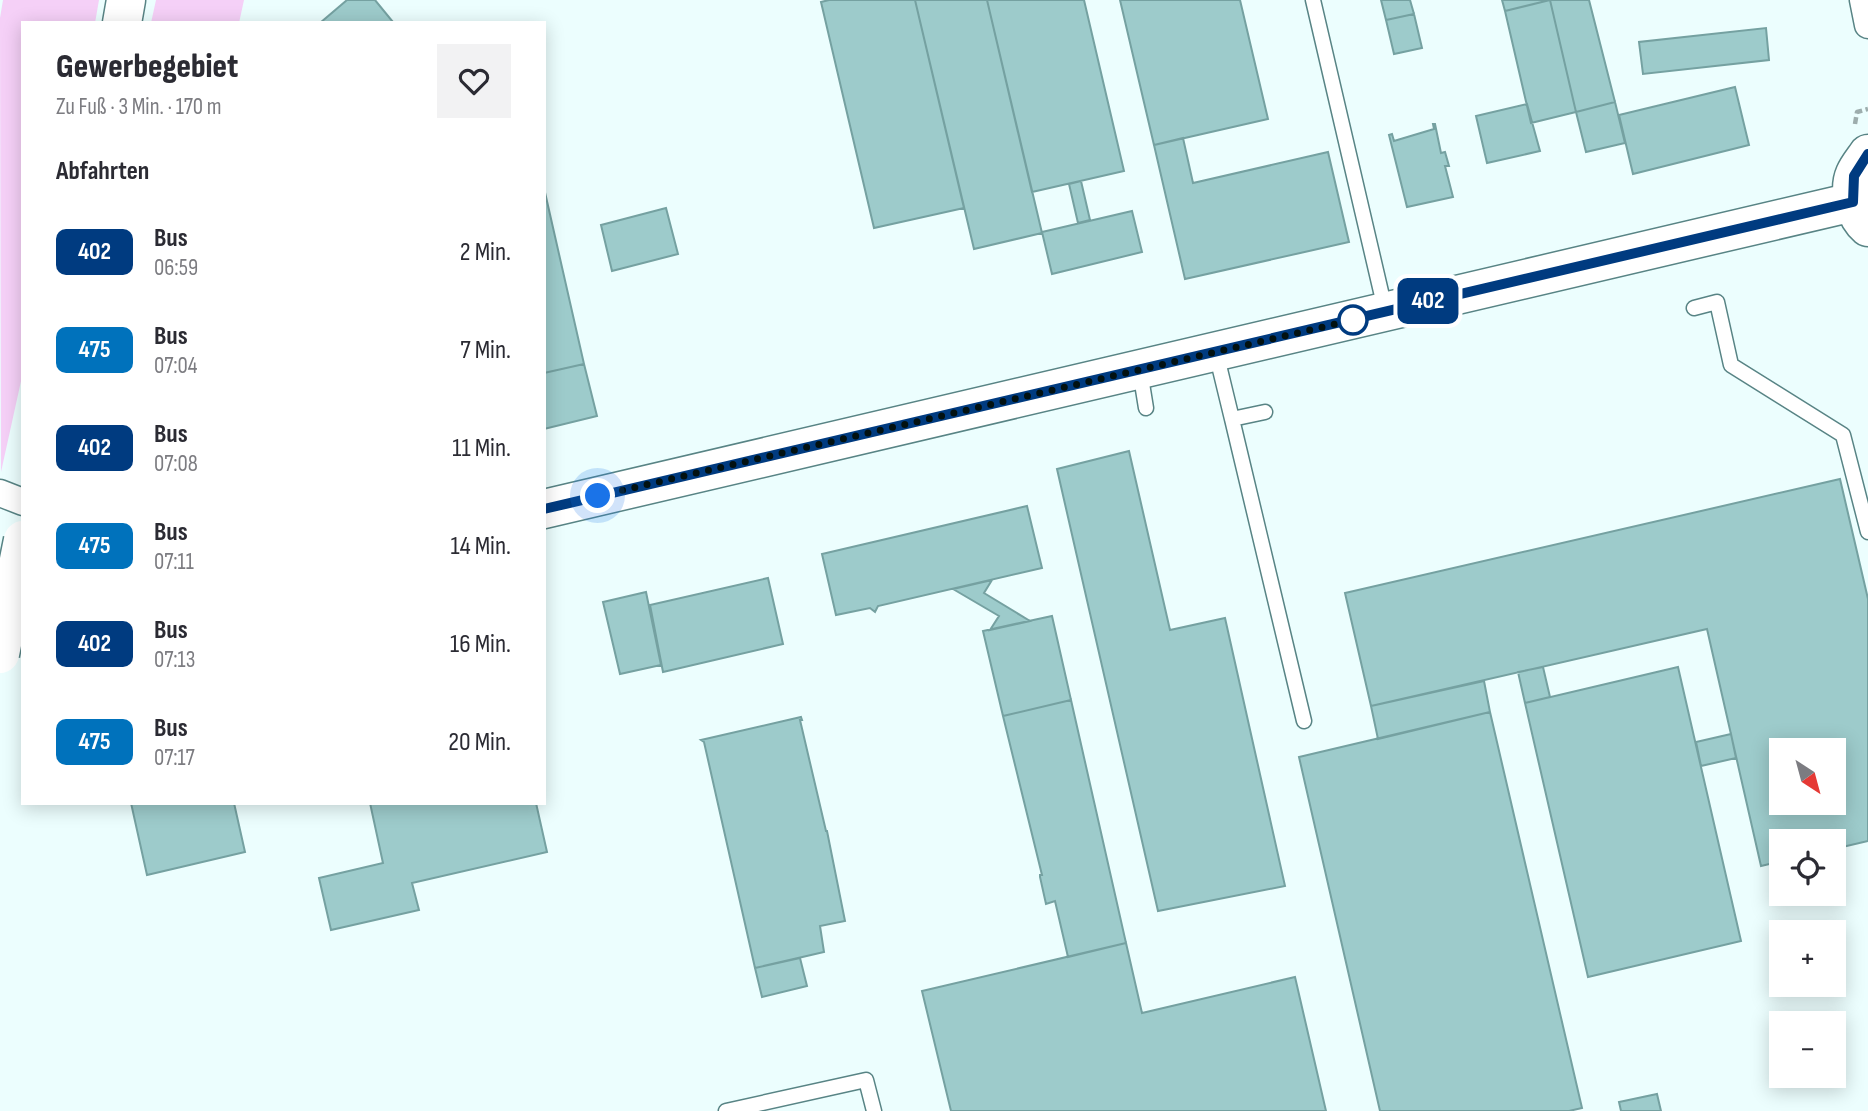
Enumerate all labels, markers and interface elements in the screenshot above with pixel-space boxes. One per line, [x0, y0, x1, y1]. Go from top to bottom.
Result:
button: heart [437, 44, 511, 118]
text: Gewerbegebiet [56, 47, 238, 87]
text: Zu Fuß · 3 Min. · 170 m [56, 93, 222, 121]
text: Abfahrten [56, 156, 149, 187]
text: Bus [154, 223, 188, 254]
text: 402 [78, 237, 111, 266]
text: 2 Min. [460, 237, 511, 268]
text: 06:59 [154, 254, 198, 282]
line badge: 402 [1388, 278, 1468, 324]
text: 402 [1411, 286, 1445, 315]
unlabelled marker [1338, 305, 1368, 335]
text: Bus [154, 321, 188, 352]
text: 475 [79, 335, 110, 364]
text: 7 Min. [460, 335, 511, 366]
text: 07:04 [154, 352, 197, 380]
text: Bus [154, 419, 188, 450]
text: 402 [78, 433, 111, 462]
text: 11 Min. [452, 433, 511, 464]
text: 07:08 [154, 450, 198, 478]
your location [580, 478, 615, 513]
text: Bus [154, 517, 188, 548]
text: 475 [79, 531, 110, 560]
text: 14 Min. [451, 531, 511, 562]
text: 07:11 [154, 548, 194, 576]
text: Bus [154, 615, 188, 646]
text: 402 [78, 629, 111, 658]
text: 16 Min. [450, 629, 511, 660]
text: 07:13 [154, 646, 195, 674]
text: Bus [154, 713, 188, 744]
text: 475 [79, 727, 110, 756]
text: 20 Min. [448, 727, 511, 758]
north arrow [1769, 738, 1846, 816]
map controls [1769, 738, 1846, 1088]
text: 07:17 [154, 744, 195, 772]
button: locate [1769, 829, 1846, 906]
button: + [1769, 920, 1846, 997]
button: − [1769, 1011, 1846, 1088]

